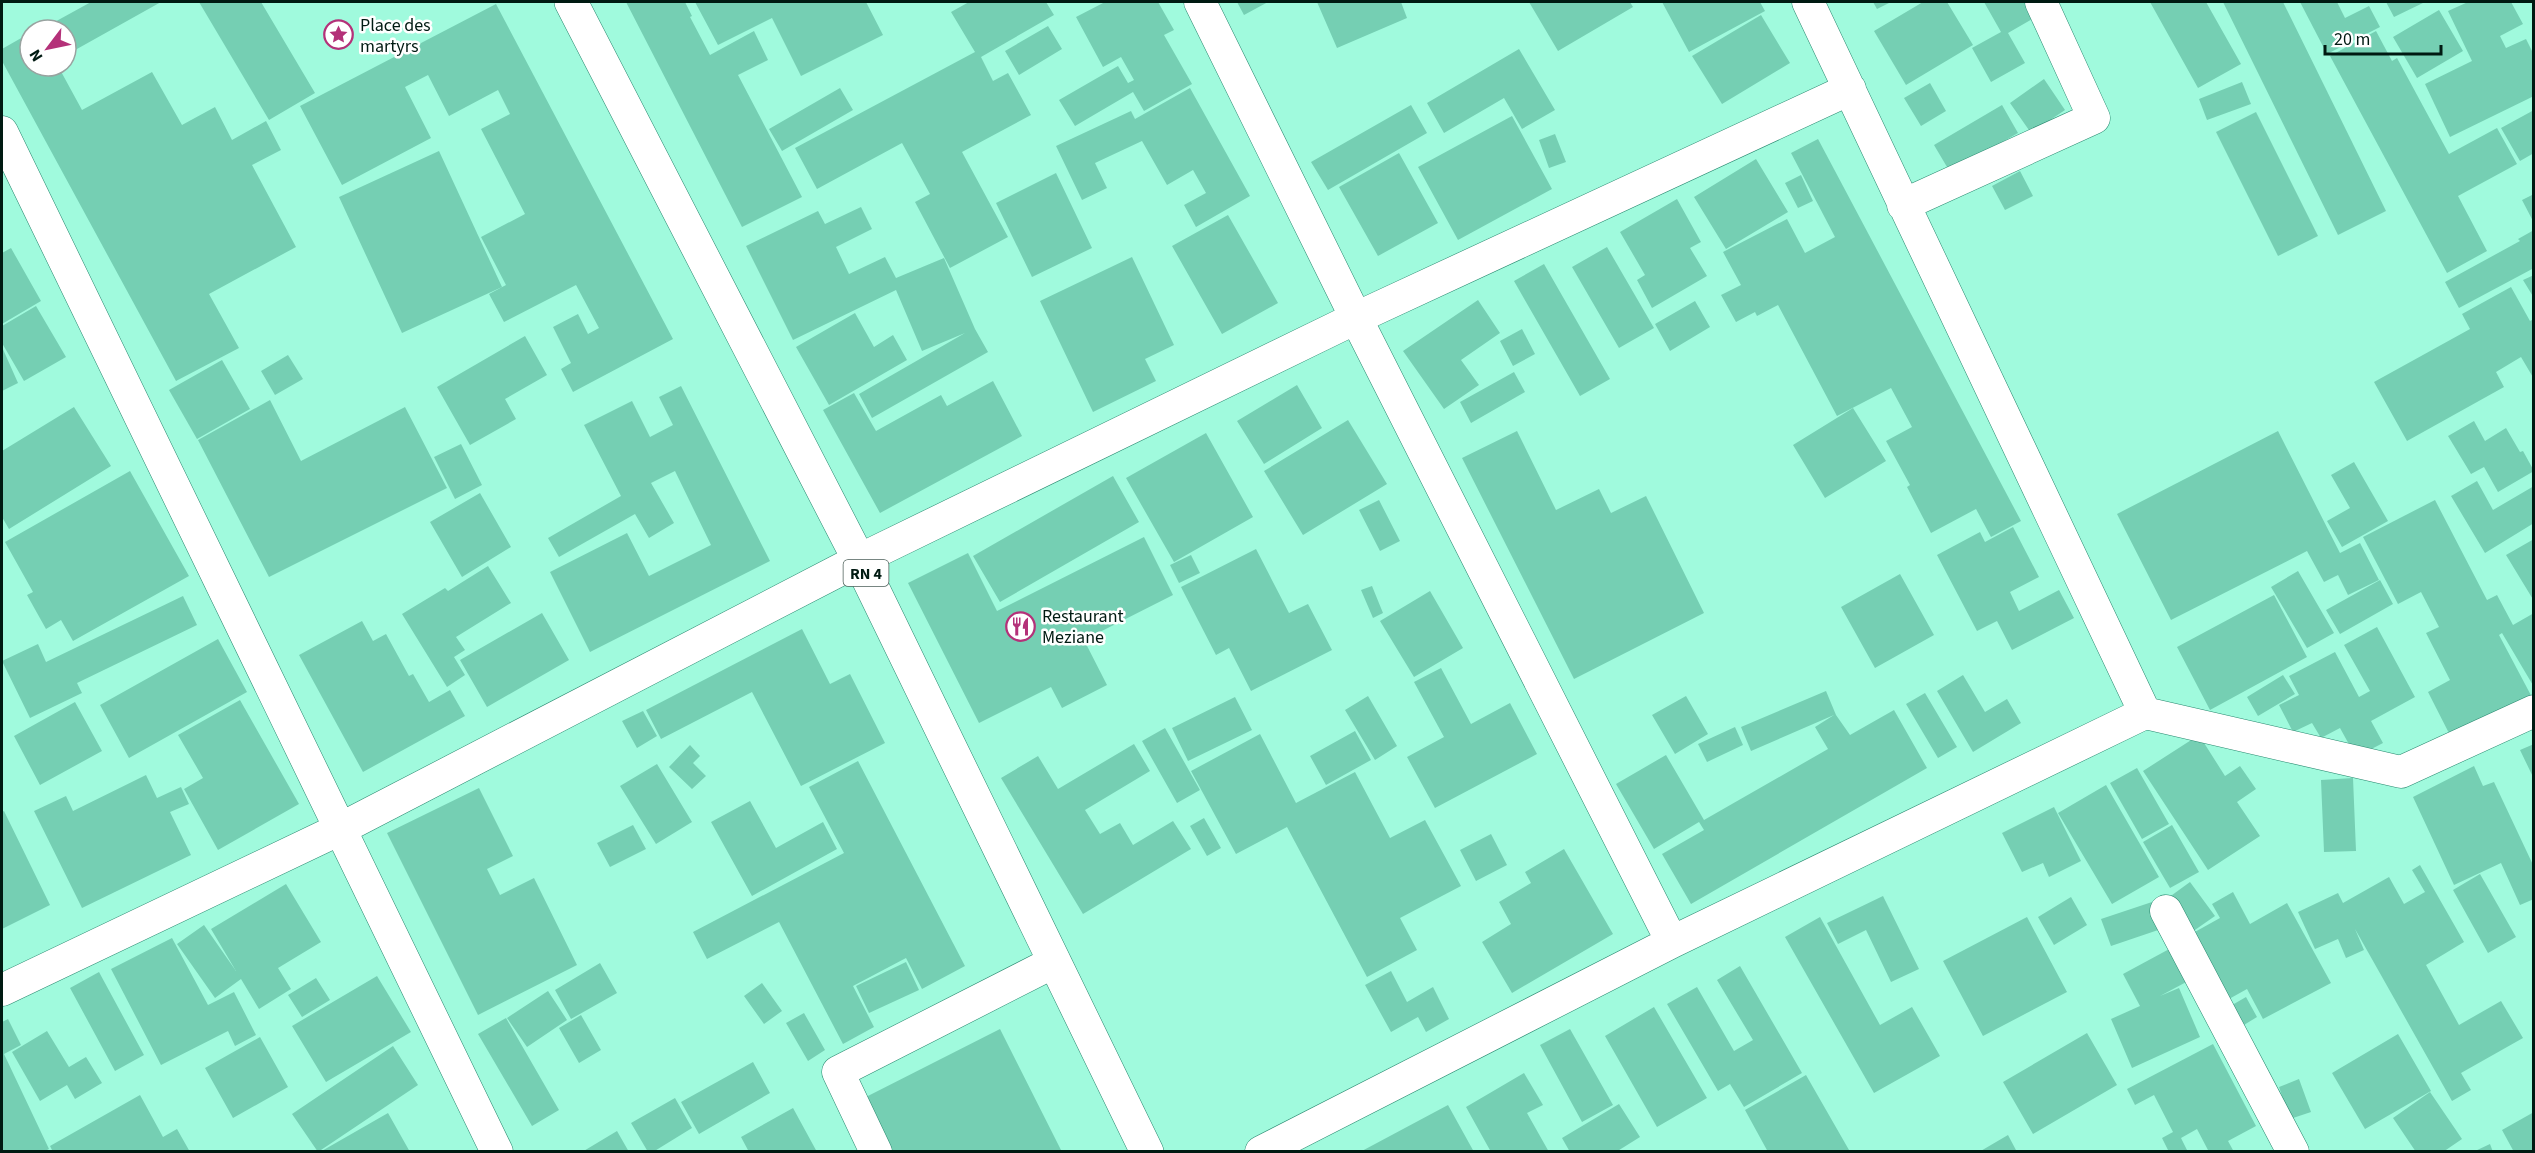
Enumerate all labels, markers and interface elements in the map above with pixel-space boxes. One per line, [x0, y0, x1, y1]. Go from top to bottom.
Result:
place label: Place des martyrs [360, 13, 431, 59]
north arrow [18, 18, 78, 78]
scale bar [2325, 18, 2440, 56]
place icon: Place des martyrs [323, 19, 355, 51]
text: 20 m [2334, 27, 2370, 52]
text: N [24, 45, 48, 66]
road number: RN 4 [844, 560, 888, 586]
place label: Restaurant Meziane [1042, 604, 1124, 650]
restaurant icon: Restaurant Meziane [1005, 610, 1037, 642]

